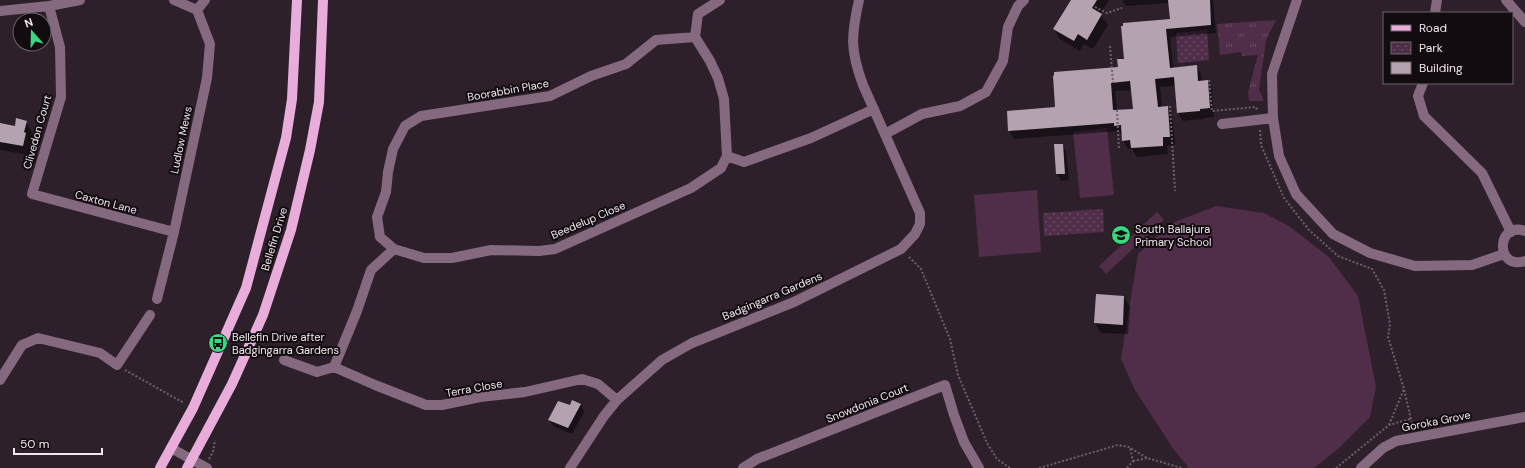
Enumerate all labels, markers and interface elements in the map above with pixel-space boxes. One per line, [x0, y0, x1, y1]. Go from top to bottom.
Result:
north arrow [12, 12, 52, 52]
legend [1383, 12, 1513, 84]
text: N [22, 15, 35, 31]
text: Road [1419, 20, 1447, 36]
text: Park [1419, 40, 1443, 56]
text: Building [1419, 60, 1463, 76]
street label: Boorabbin Place [466, 76, 550, 104]
street label: Clivedon Court [20, 93, 54, 171]
street label: Ludlow Mews [167, 105, 195, 175]
street label: Caxton Lane [73, 187, 139, 217]
street label: Beedelup Close [549, 198, 627, 242]
street label: Bellefin Drive [258, 206, 290, 272]
place label: South Ballajura Primary School [1135, 222, 1211, 249]
school or university icon: South Ballajura Primary School [1110, 224, 1132, 246]
street label: Badgingarra Gardens [720, 269, 824, 323]
place label: Bellefin Drive after Badgingarra Gardens [232, 330, 339, 357]
bus stop icon: Bellefin Drive after Badgingarra Gardens [207, 332, 229, 354]
street label: Terra Close [445, 376, 503, 400]
street label: Snowdonia Court [824, 380, 910, 426]
street label: Goroka Grove [1400, 407, 1472, 435]
scale bar [14, 430, 102, 456]
text: 50 m [20, 436, 49, 452]

